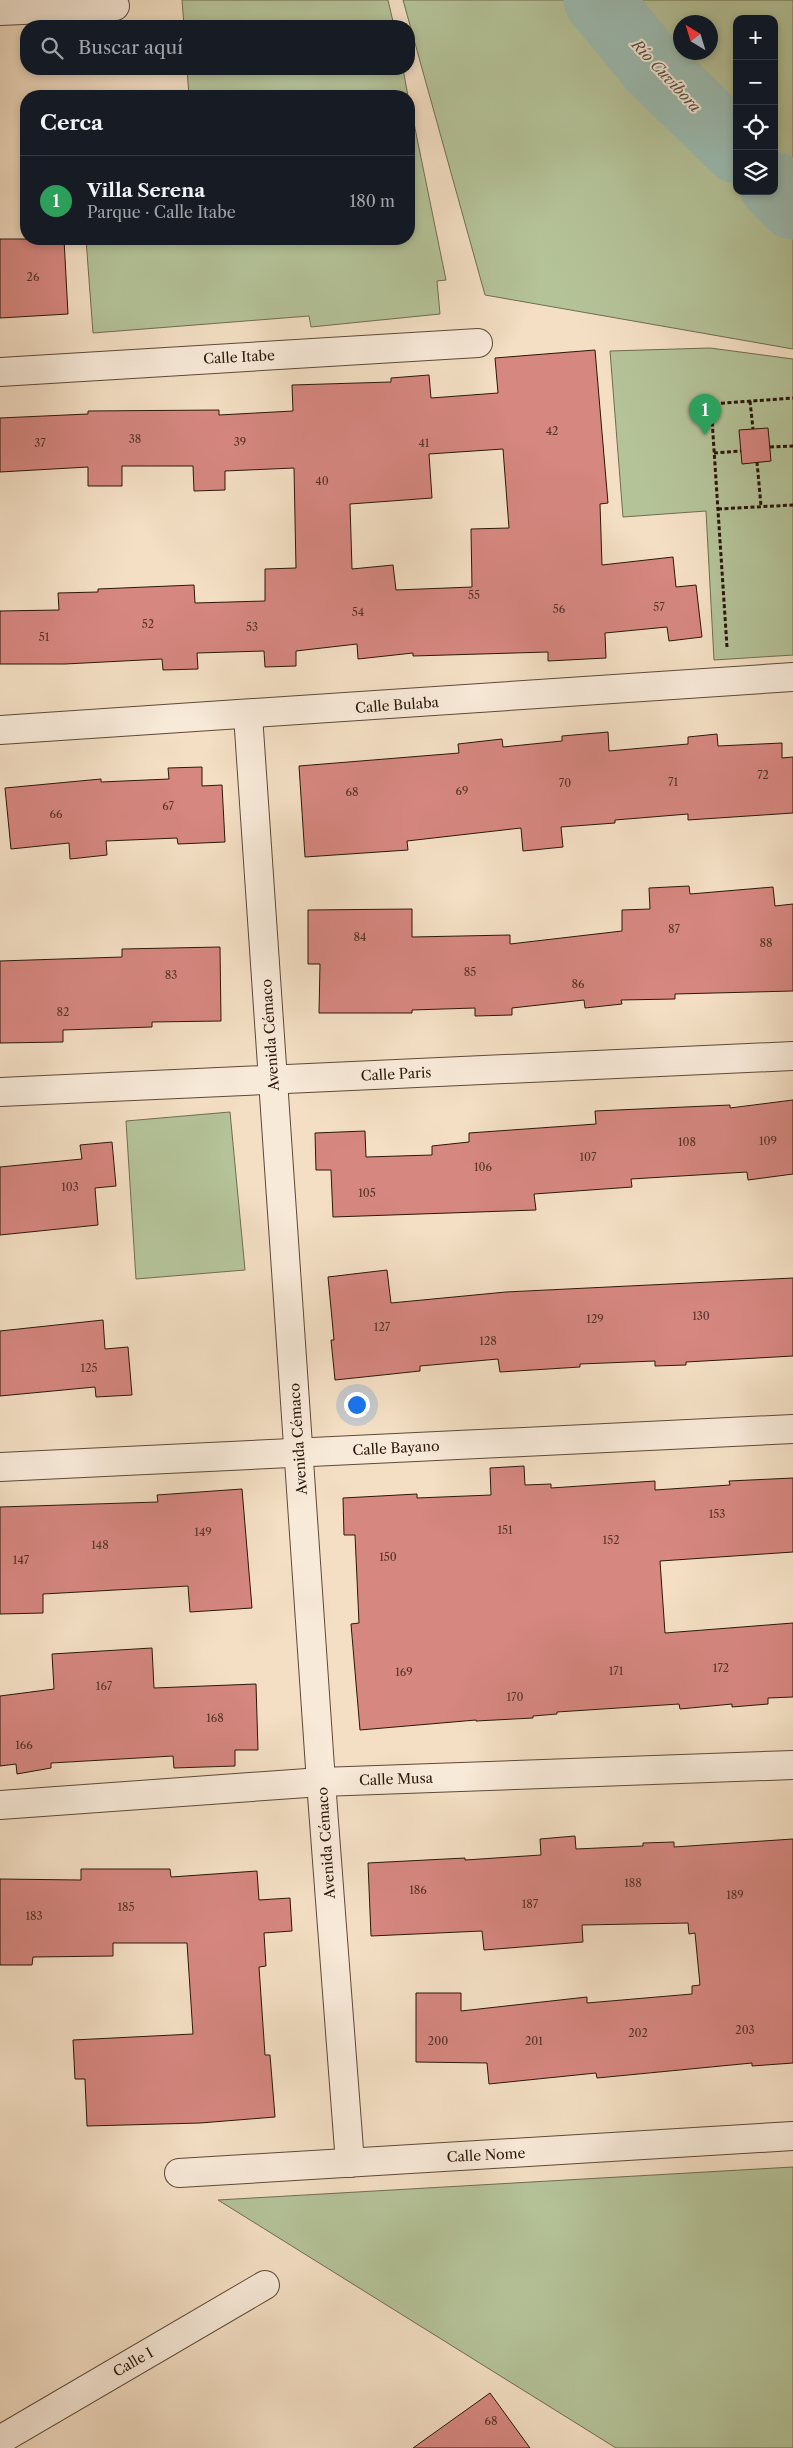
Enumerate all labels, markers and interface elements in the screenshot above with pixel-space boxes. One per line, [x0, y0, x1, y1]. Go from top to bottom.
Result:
north arrow [673, 15, 718, 60]
map controls [733, 15, 778, 195]
button: + [733, 15, 778, 60]
search box [20, 20, 415, 75]
icon: search [38, 34, 66, 62]
water label: Río Cuvíbora [627, 35, 705, 116]
text: Buscar aquí [78, 36, 183, 59]
button: − [733, 60, 778, 105]
button: locate [733, 105, 778, 150]
text: Cerca [40, 110, 103, 135]
button: layers [733, 150, 778, 195]
text: Villa Serena [87, 179, 205, 202]
text: 1 [52, 191, 60, 211]
text: 180 m [349, 191, 395, 211]
text: Parque · Calle Itabe [87, 202, 236, 222]
house number: 26 [27, 270, 40, 284]
street label: Calle Itabe [203, 346, 275, 368]
pin: 1 [689, 394, 721, 435]
house number: 42 [546, 424, 558, 438]
house number: 38 [129, 432, 141, 446]
house number: 39 [234, 435, 246, 449]
house number: 37 [34, 436, 46, 450]
house number: 41 [419, 436, 430, 450]
house number: 40 [315, 474, 329, 488]
house number: 55 [468, 588, 480, 602]
house number: 57 [653, 600, 665, 614]
house number: 56 [553, 602, 566, 616]
house number: 54 [352, 605, 364, 619]
house number: 52 [142, 617, 154, 631]
house number: 53 [246, 620, 258, 634]
house number: 51 [39, 630, 50, 644]
street label: Calle Bulaba [355, 693, 440, 717]
house number: 72 [757, 768, 769, 782]
house number: 71 [668, 775, 678, 789]
house number: 70 [559, 776, 571, 790]
house number: 69 [456, 784, 468, 798]
house number: 68 [346, 785, 358, 799]
house number: 67 [162, 799, 174, 813]
house number: 66 [50, 807, 63, 821]
house number: 87 [668, 922, 681, 936]
house number: 84 [354, 930, 366, 944]
house number: 88 [759, 936, 773, 950]
house number: 85 [464, 965, 476, 979]
house number: 83 [165, 968, 177, 982]
house number: 86 [572, 977, 585, 991]
street label: Avenida Cémaco [257, 978, 283, 1093]
house number: 82 [57, 1005, 69, 1019]
street label: Calle Paris [360, 1063, 432, 1085]
house number: 109 [759, 1134, 777, 1148]
house number: 108 [678, 1135, 696, 1149]
house number: 107 [579, 1150, 597, 1164]
house number: 106 [474, 1160, 493, 1174]
house number: 103 [61, 1180, 79, 1194]
house number: 105 [358, 1186, 376, 1200]
house number: 130 [692, 1309, 710, 1323]
house number: 129 [586, 1312, 604, 1326]
house number: 127 [374, 1320, 391, 1334]
house number: 128 [479, 1334, 497, 1348]
house number: 125 [81, 1361, 97, 1375]
street label: Avenida Cémaco [285, 1382, 311, 1497]
your location [344, 1392, 370, 1418]
street label: Calle Bayano [352, 1437, 440, 1459]
house number: 153 [709, 1507, 725, 1521]
house number: 151 [497, 1523, 513, 1537]
house number: 149 [194, 1525, 212, 1539]
house number: 152 [603, 1533, 619, 1547]
house number: 148 [91, 1538, 109, 1552]
house number: 150 [379, 1550, 397, 1564]
house number: 147 [13, 1553, 30, 1567]
house number: 172 [713, 1661, 729, 1675]
house number: 171 [609, 1664, 624, 1678]
house number: 169 [395, 1665, 413, 1679]
house number: 167 [96, 1679, 113, 1693]
house number: 170 [506, 1690, 524, 1704]
house number: 168 [206, 1711, 224, 1725]
house number: 166 [15, 1738, 33, 1752]
street label: Calle Musa [359, 1769, 434, 1789]
street label: Avenida Cémaco [313, 1786, 339, 1901]
house number: 188 [624, 1876, 642, 1890]
house number: 186 [409, 1883, 427, 1897]
house number: 189 [726, 1888, 744, 1902]
house number: 187 [522, 1897, 539, 1911]
house number: 185 [117, 1900, 135, 1914]
house number: 183 [25, 1909, 43, 1923]
house number: 203 [735, 2023, 755, 2037]
house number: 202 [628, 2026, 648, 2040]
house number: 200 [428, 2034, 448, 2048]
house number: 201 [525, 2034, 543, 2048]
street label: Calle Nome [446, 2144, 526, 2166]
street label: Calle I [110, 2343, 156, 2381]
house number: 68 [485, 2414, 497, 2428]

